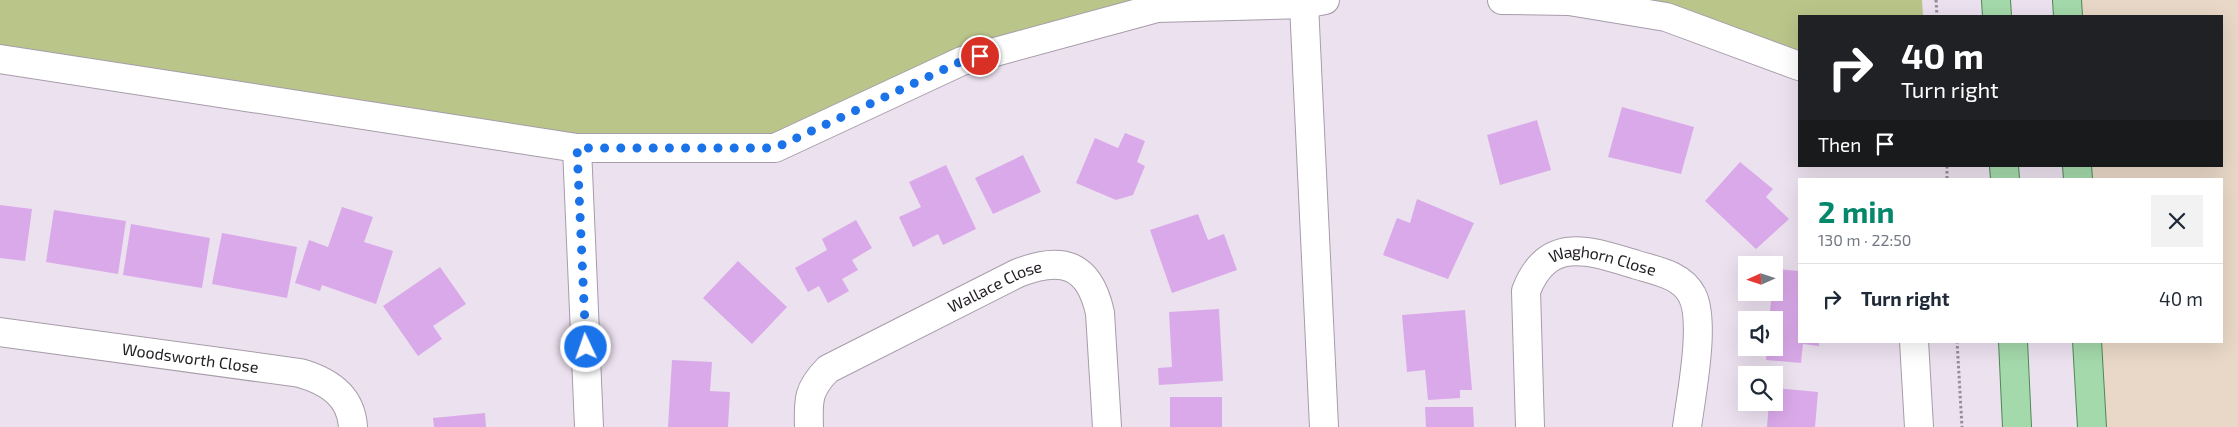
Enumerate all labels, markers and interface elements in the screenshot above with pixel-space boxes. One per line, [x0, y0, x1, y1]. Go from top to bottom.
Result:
text: 40 m [1901, 34, 1984, 76]
pin [959, 35, 1001, 77]
icon: right [1818, 35, 1883, 100]
icon: arrive [966, 42, 994, 70]
text: Turn right [1901, 76, 1999, 102]
icon: arrive [1871, 130, 1899, 158]
text: Then [1818, 133, 1861, 156]
text: 2 min [1818, 193, 1895, 229]
button: close [2151, 195, 2203, 247]
text: 130 m · 22:50 [1818, 230, 1911, 249]
street label: Waghorn Close [1546, 241, 1659, 279]
street label: Wallace Close [944, 256, 1043, 316]
north arrow [1738, 256, 1782, 301]
map controls [1738, 256, 1783, 411]
icon: right [1818, 285, 1846, 313]
text: Turn right [1861, 287, 1949, 310]
text: 40 m [2159, 287, 2203, 310]
button: sound [1738, 311, 1783, 356]
position arrow [559, 320, 611, 372]
street label: Woodsworth Close [121, 339, 260, 376]
button: search [1738, 366, 1783, 411]

